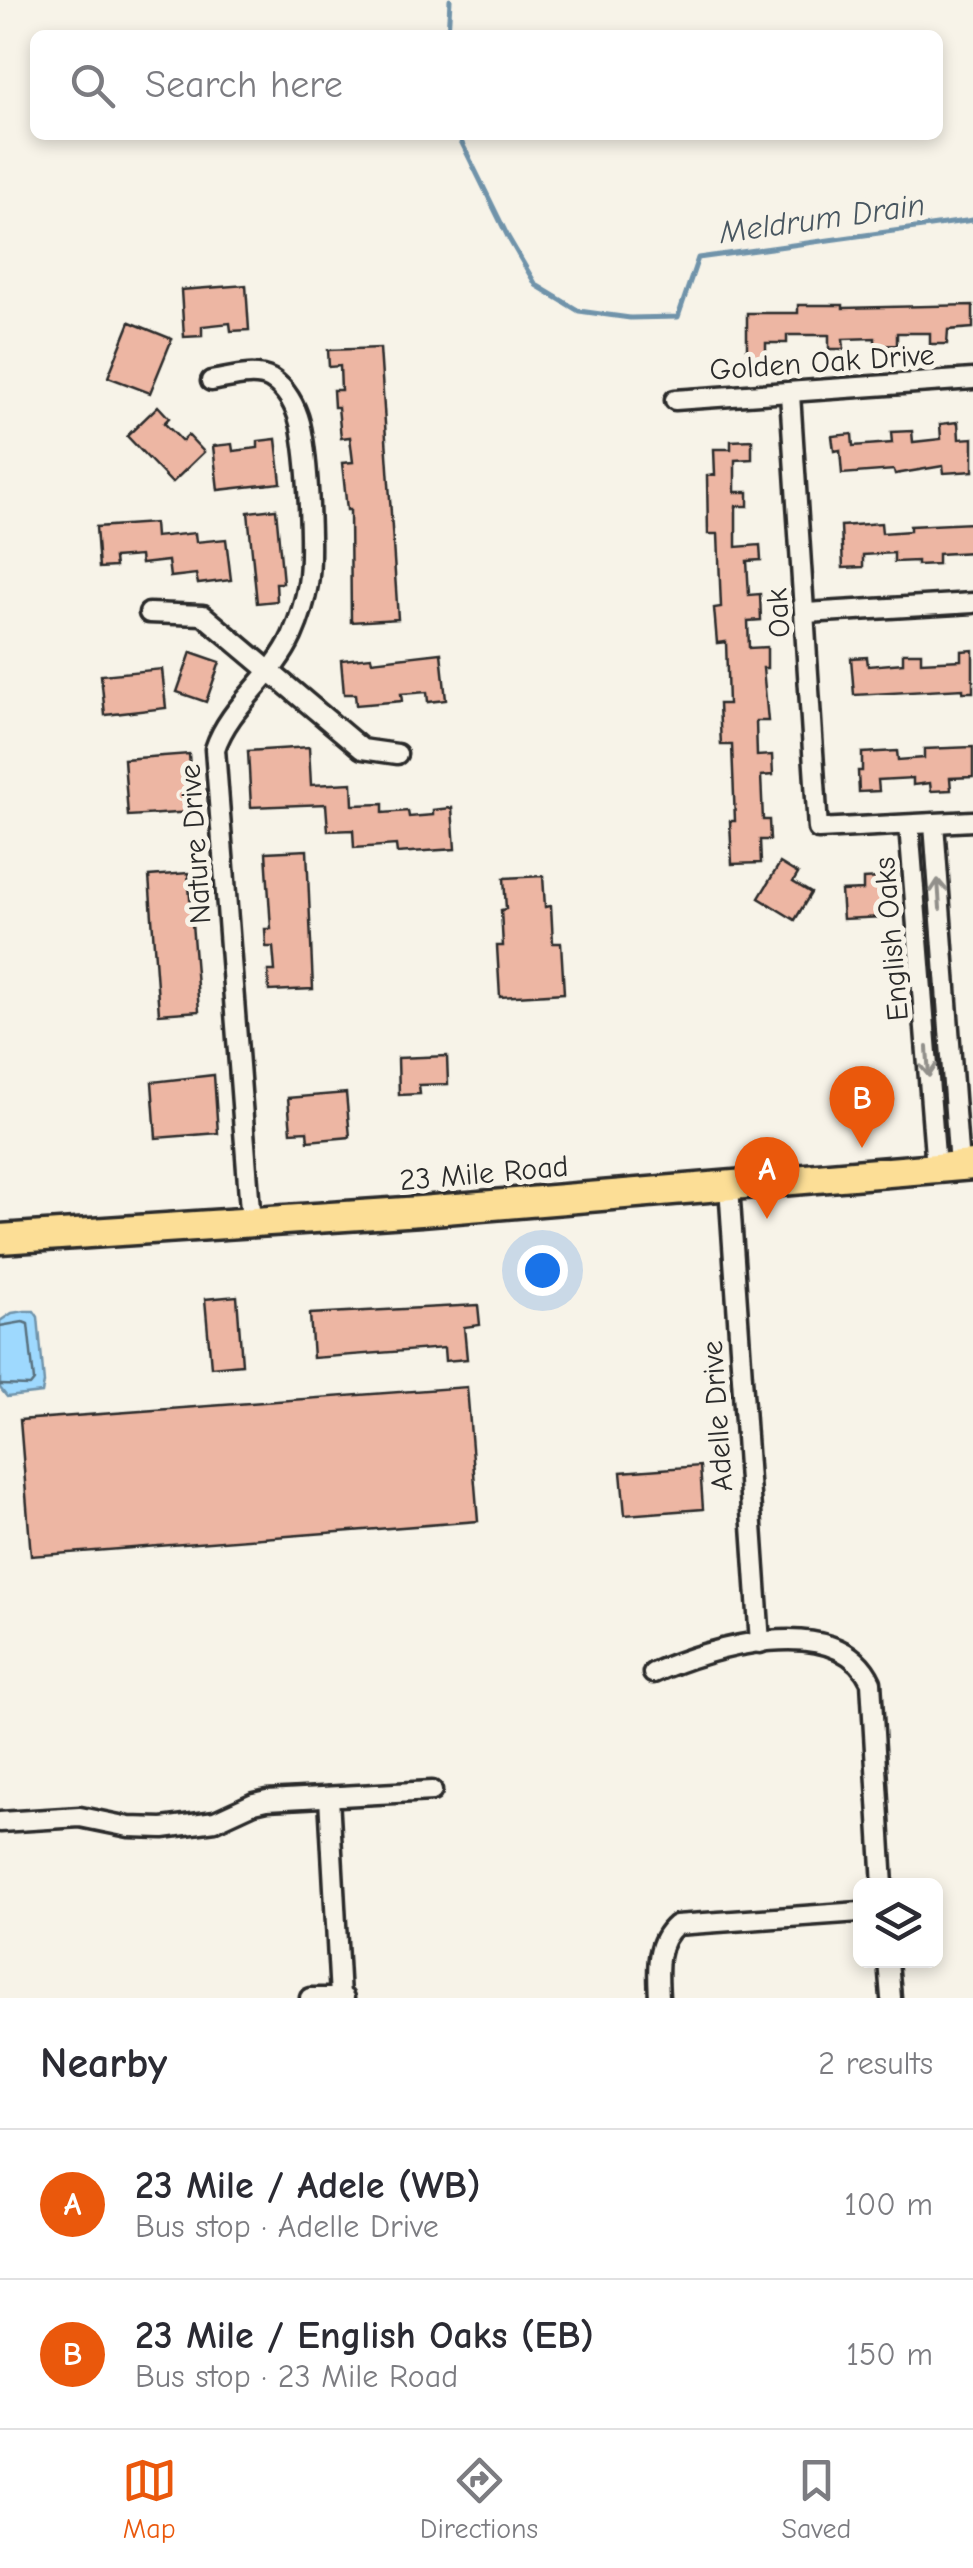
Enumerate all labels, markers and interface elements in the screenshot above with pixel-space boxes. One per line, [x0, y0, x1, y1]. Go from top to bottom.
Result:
search box [30, 30, 943, 140]
icon: search [65, 58, 120, 113]
text: Search here [145, 63, 343, 107]
water label: Meldrum Drain [716, 186, 927, 251]
street label: Golden Oak Drive [708, 337, 936, 388]
street label: Oak [759, 587, 798, 639]
street label: Nature Drive [172, 763, 219, 925]
street label: English Oaks [867, 856, 916, 1022]
one-way arrow [930, 879, 949, 911]
one-way arrow [919, 1045, 938, 1077]
pin: B [830, 1066, 894, 1148]
pin: A [734, 1136, 800, 1219]
street label: 23 Mile Road [398, 1149, 570, 1198]
your location [517, 1245, 568, 1296]
street label: Adelle Drive [695, 1339, 740, 1493]
map controls [853, 1878, 943, 1968]
button: layers [853, 1878, 943, 1968]
text: Nearby [40, 2039, 167, 2088]
text: 2 results [818, 2045, 933, 2082]
text: 23 Mile / Adele (WB) [135, 2164, 481, 2208]
text: A [64, 2186, 81, 2223]
text: 100 m [844, 2186, 933, 2223]
text: Bus stop · Adelle Drive [135, 2208, 439, 2245]
text: 23 Mile / English Oaks (EB) [135, 2314, 594, 2358]
text: B [63, 2336, 82, 2373]
text: 150 m [846, 2336, 933, 2373]
text: Bus stop · 23 Mile Road [135, 2358, 458, 2395]
tab: Map [122, 2453, 177, 2545]
tab: Directions [420, 2453, 538, 2545]
tab: Saved [781, 2453, 851, 2545]

